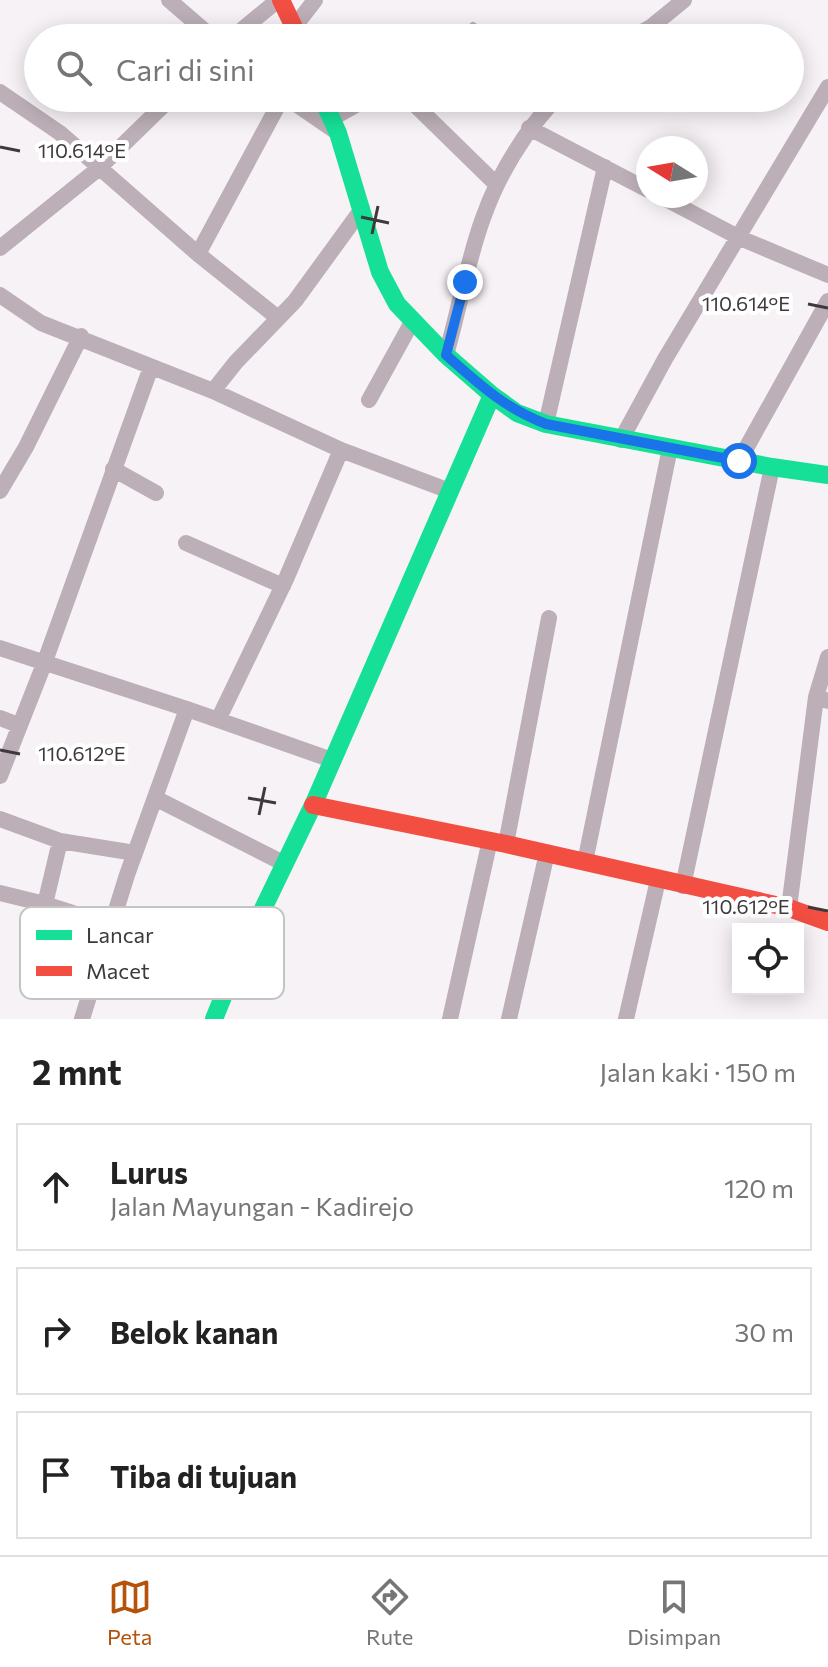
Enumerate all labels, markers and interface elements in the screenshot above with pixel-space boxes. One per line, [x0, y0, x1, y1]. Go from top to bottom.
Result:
search box [24, 24, 804, 112]
icon: search [52, 46, 96, 90]
text: Cari di sini [116, 50, 255, 87]
north arrow [636, 136, 708, 208]
text: 110.614°E [38, 138, 126, 162]
route end [447, 264, 483, 300]
text: 110.614°E [702, 291, 790, 315]
route start [721, 443, 757, 479]
text: 110.612°E [38, 741, 126, 765]
text: 110.612°E [702, 894, 790, 918]
legend [20, 907, 284, 999]
text: Lancar [86, 921, 154, 948]
map controls [732, 923, 804, 995]
button: locate [732, 923, 804, 995]
text: Macet [86, 957, 150, 984]
text: 2 mnt [32, 1050, 122, 1092]
text: Jalan kaki · 150 m [600, 1056, 796, 1087]
text: Lurus [110, 1153, 188, 1190]
icon: ahead [34, 1165, 78, 1209]
text: 120 m [724, 1172, 794, 1203]
text: Jalan Mayungan - Kadirejo [110, 1190, 414, 1221]
icon: right [34, 1309, 78, 1353]
text: Belok kanan [110, 1313, 278, 1350]
text: 30 m [735, 1316, 794, 1347]
icon: arrive [34, 1453, 78, 1497]
text: Tiba di tujuan [110, 1457, 297, 1494]
tab: Peta [107, 1575, 152, 1650]
tab: Rute [366, 1575, 413, 1650]
tab: Disimpan [627, 1575, 721, 1650]

